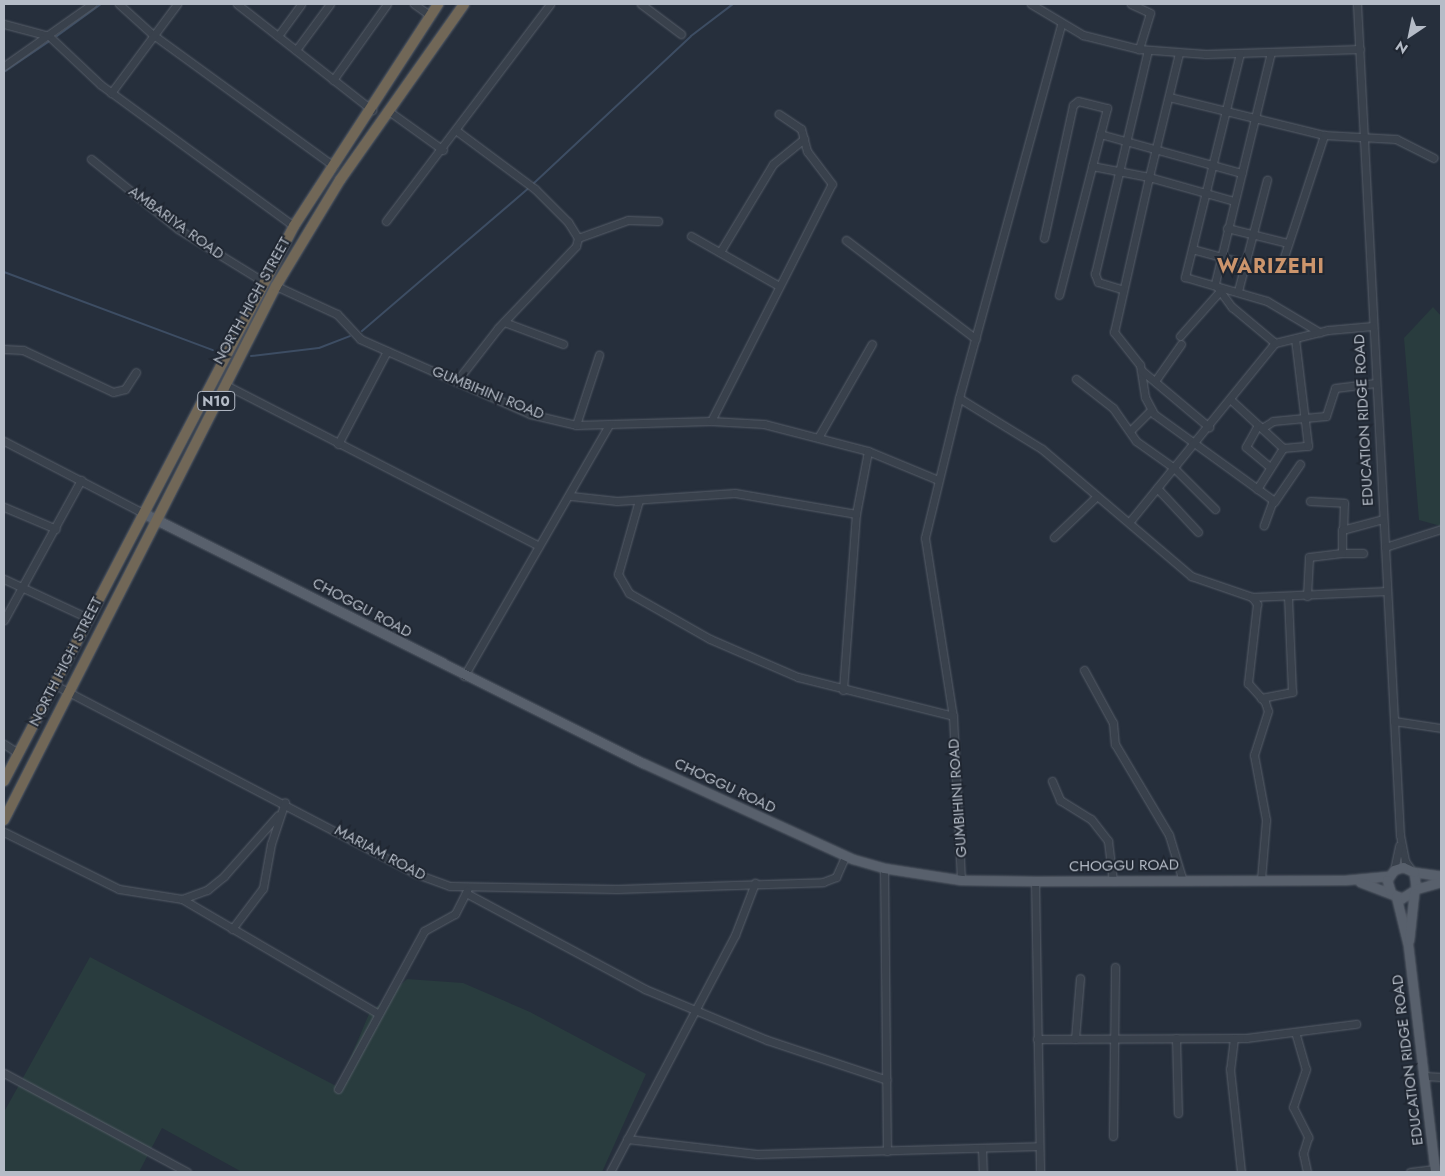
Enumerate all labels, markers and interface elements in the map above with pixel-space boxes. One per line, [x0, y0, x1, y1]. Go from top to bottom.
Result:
north arrow [1385, 10, 1435, 60]
text: N [1391, 36, 1412, 59]
street label: AMBARIYA ROAD [125, 182, 227, 264]
street label: NORTH HIGH STREET [210, 234, 294, 368]
district label: WARIZEHI [1216, 254, 1326, 278]
street label: EDUCATION RIDGE ROAD [1351, 334, 1377, 506]
street label: GUMBIHINI ROAD [429, 362, 547, 424]
road number: N10 [196, 390, 236, 412]
street label: CHOGGU ROAD [309, 574, 415, 642]
street label: NORTH HIGH STREET [26, 594, 106, 730]
street label: GUMBIHINI ROAD [945, 738, 971, 858]
street label: CHOGGU ROAD [671, 755, 779, 817]
street label: MARIAM ROAD [331, 821, 429, 885]
street label: CHOGGU ROAD [1069, 856, 1179, 876]
street label: EDUCATION RIDGE ROAD [1389, 974, 1427, 1146]

